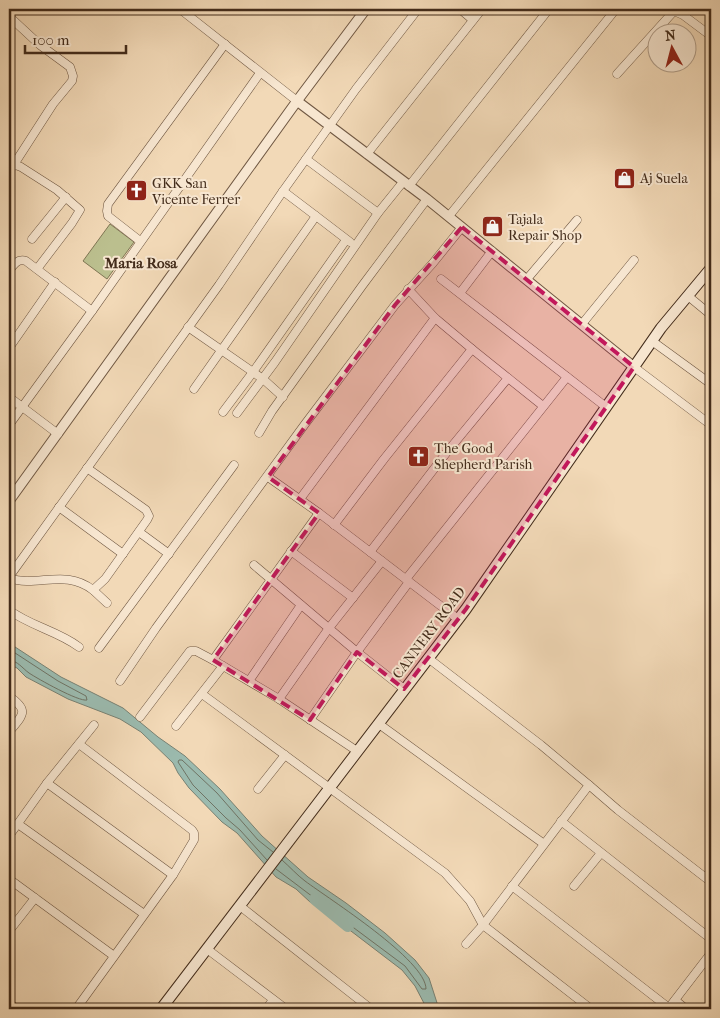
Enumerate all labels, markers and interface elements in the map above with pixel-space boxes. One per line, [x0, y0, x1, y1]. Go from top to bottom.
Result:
scale bar [25, 22, 126, 54]
north arrow [648, 22, 698, 72]
text: N [664, 26, 677, 45]
text: 100 m [32, 31, 70, 49]
shop icon: Aj Suela [612, 166, 636, 190]
place label: Aj Suela [639, 170, 688, 187]
place label: GKK San Vicente Ferrer [151, 175, 240, 208]
church icon: GKK San Vicente Ferrer [124, 179, 148, 203]
place label: Tajala Repair Shop [508, 211, 582, 244]
shop icon: Tajala Repair Shop [480, 215, 504, 239]
district label: Maria Rosa [104, 254, 178, 272]
place label: The Good Shepherd Parish [434, 440, 533, 473]
church icon: The Good Shepherd Parish [406, 444, 430, 468]
street label: CANNERY ROAD [389, 583, 469, 682]

